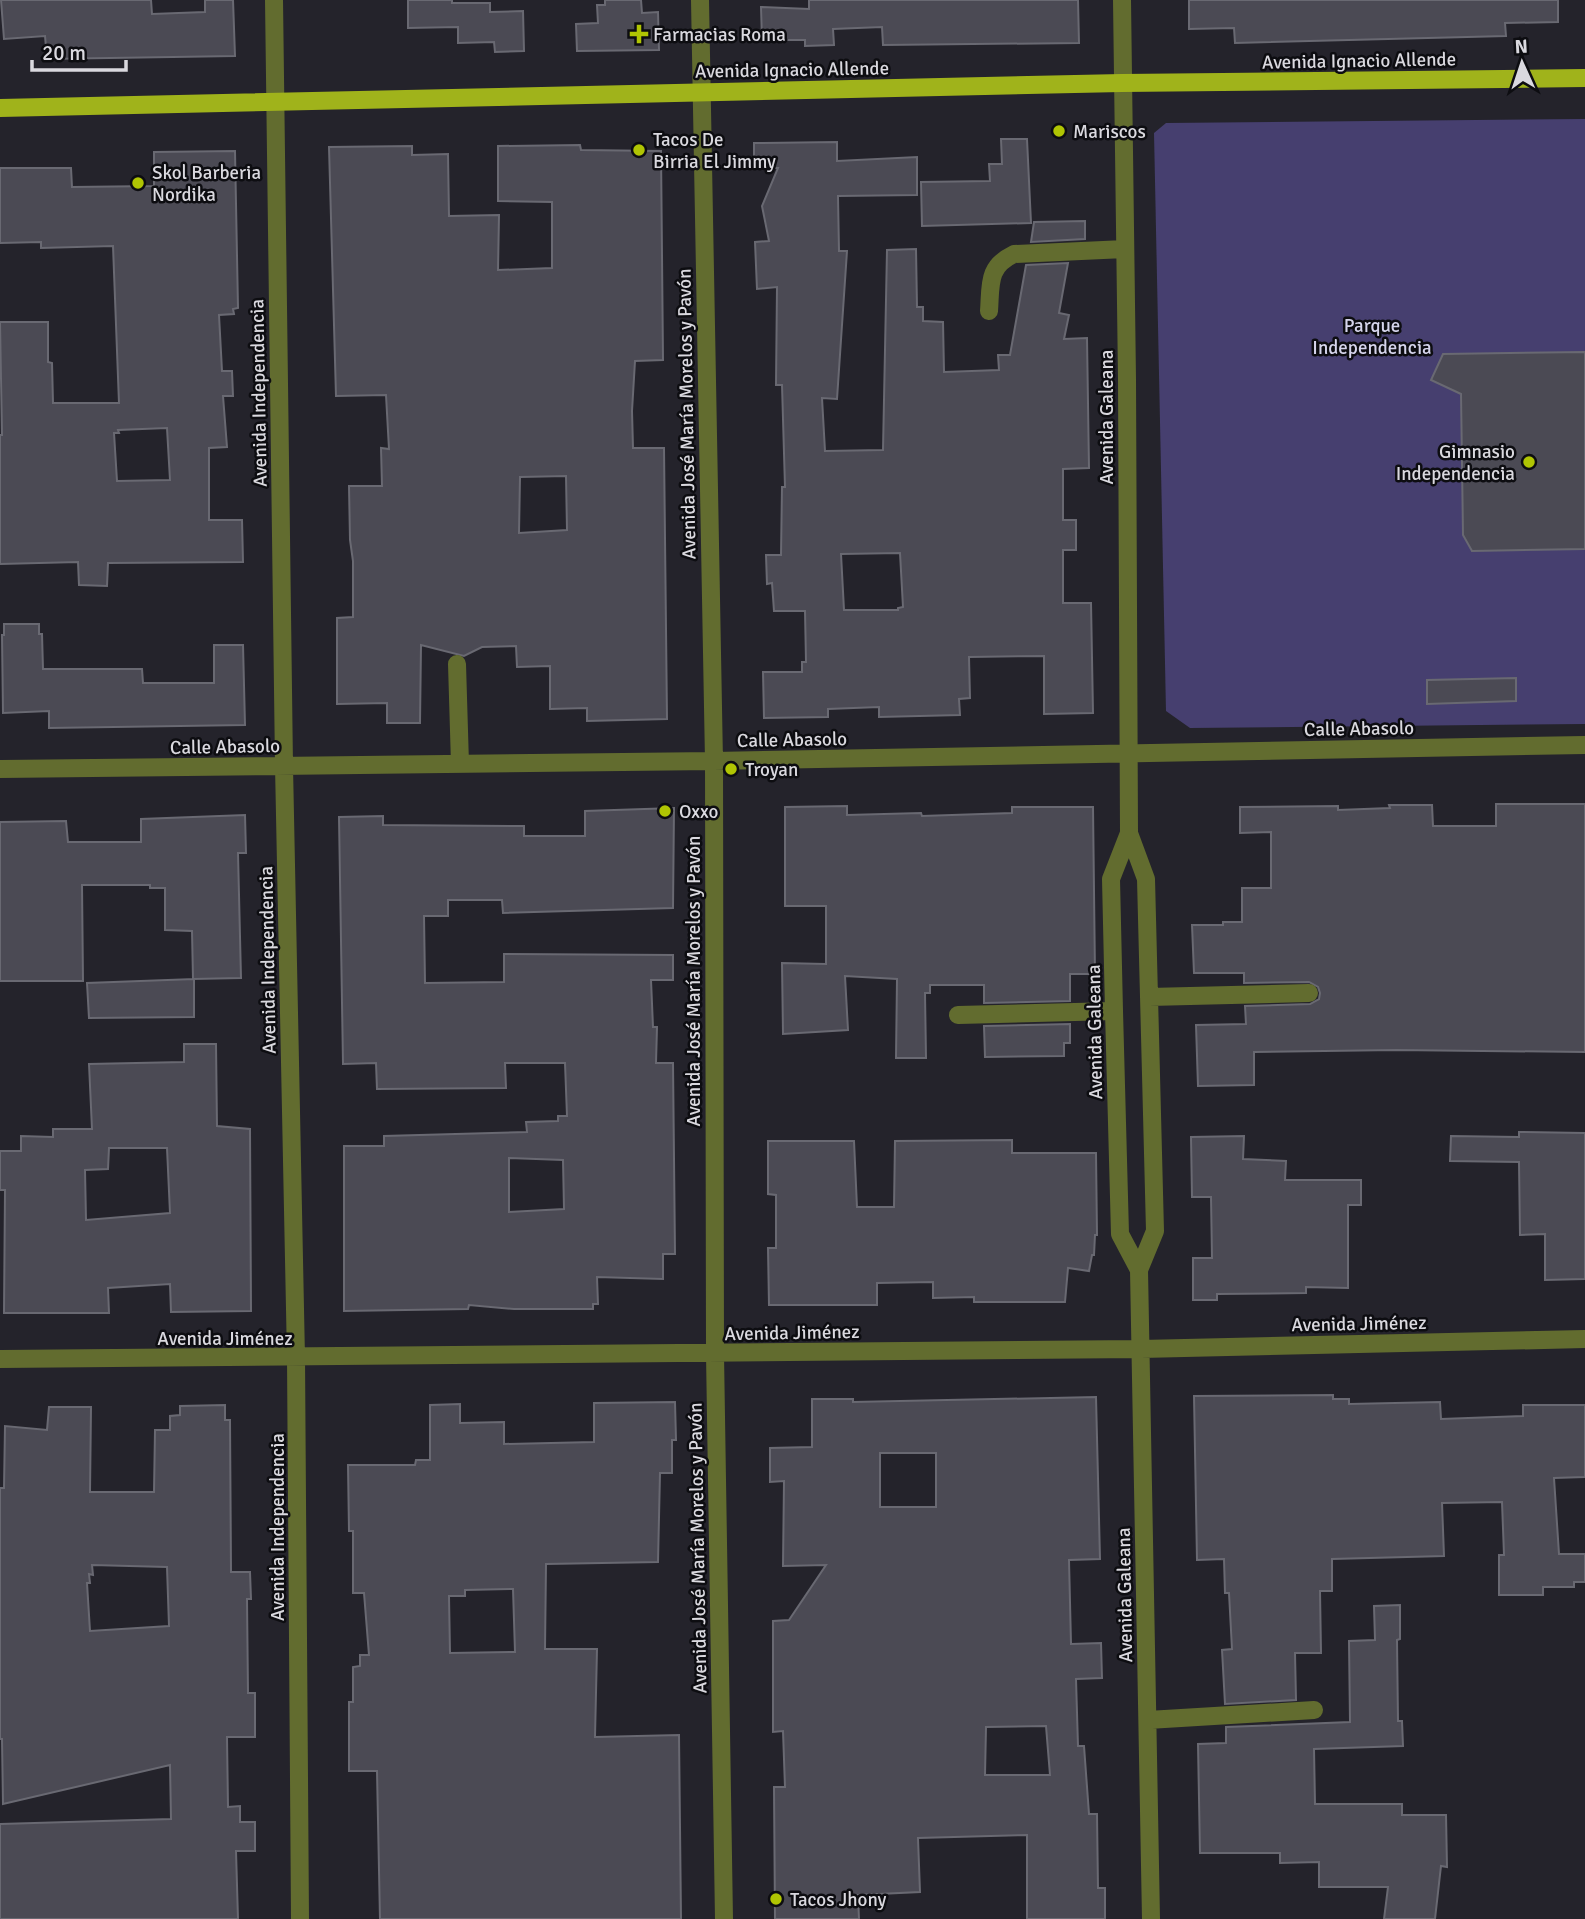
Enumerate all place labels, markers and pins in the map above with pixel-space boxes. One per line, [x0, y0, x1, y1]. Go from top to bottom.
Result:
place label: Farmacias Roma [653, 23, 786, 47]
marker: Farmacias Roma [631, 26, 647, 42]
place label: Mariscos [1073, 120, 1146, 144]
marker: Mariscos [1051, 123, 1067, 139]
place label: Tacos De Birria El Jimmy [653, 128, 776, 174]
marker: Tacos De Birria El Jimmy [631, 142, 647, 158]
place label: Skol Barberia Nordika [152, 161, 261, 207]
marker: Skol Barberia Nordika [130, 175, 146, 191]
place label: Gimnasio Independencia [1396, 440, 1515, 486]
marker: Gimnasio Independencia [1521, 454, 1537, 470]
place label: Troyan [745, 758, 798, 782]
marker: Troyan [723, 761, 739, 777]
place label: Oxxo [679, 800, 718, 824]
marker: Oxxo [657, 803, 673, 819]
place label: Tacos Jhony [790, 1888, 887, 1912]
marker: Tacos Jhony [768, 1891, 784, 1907]

